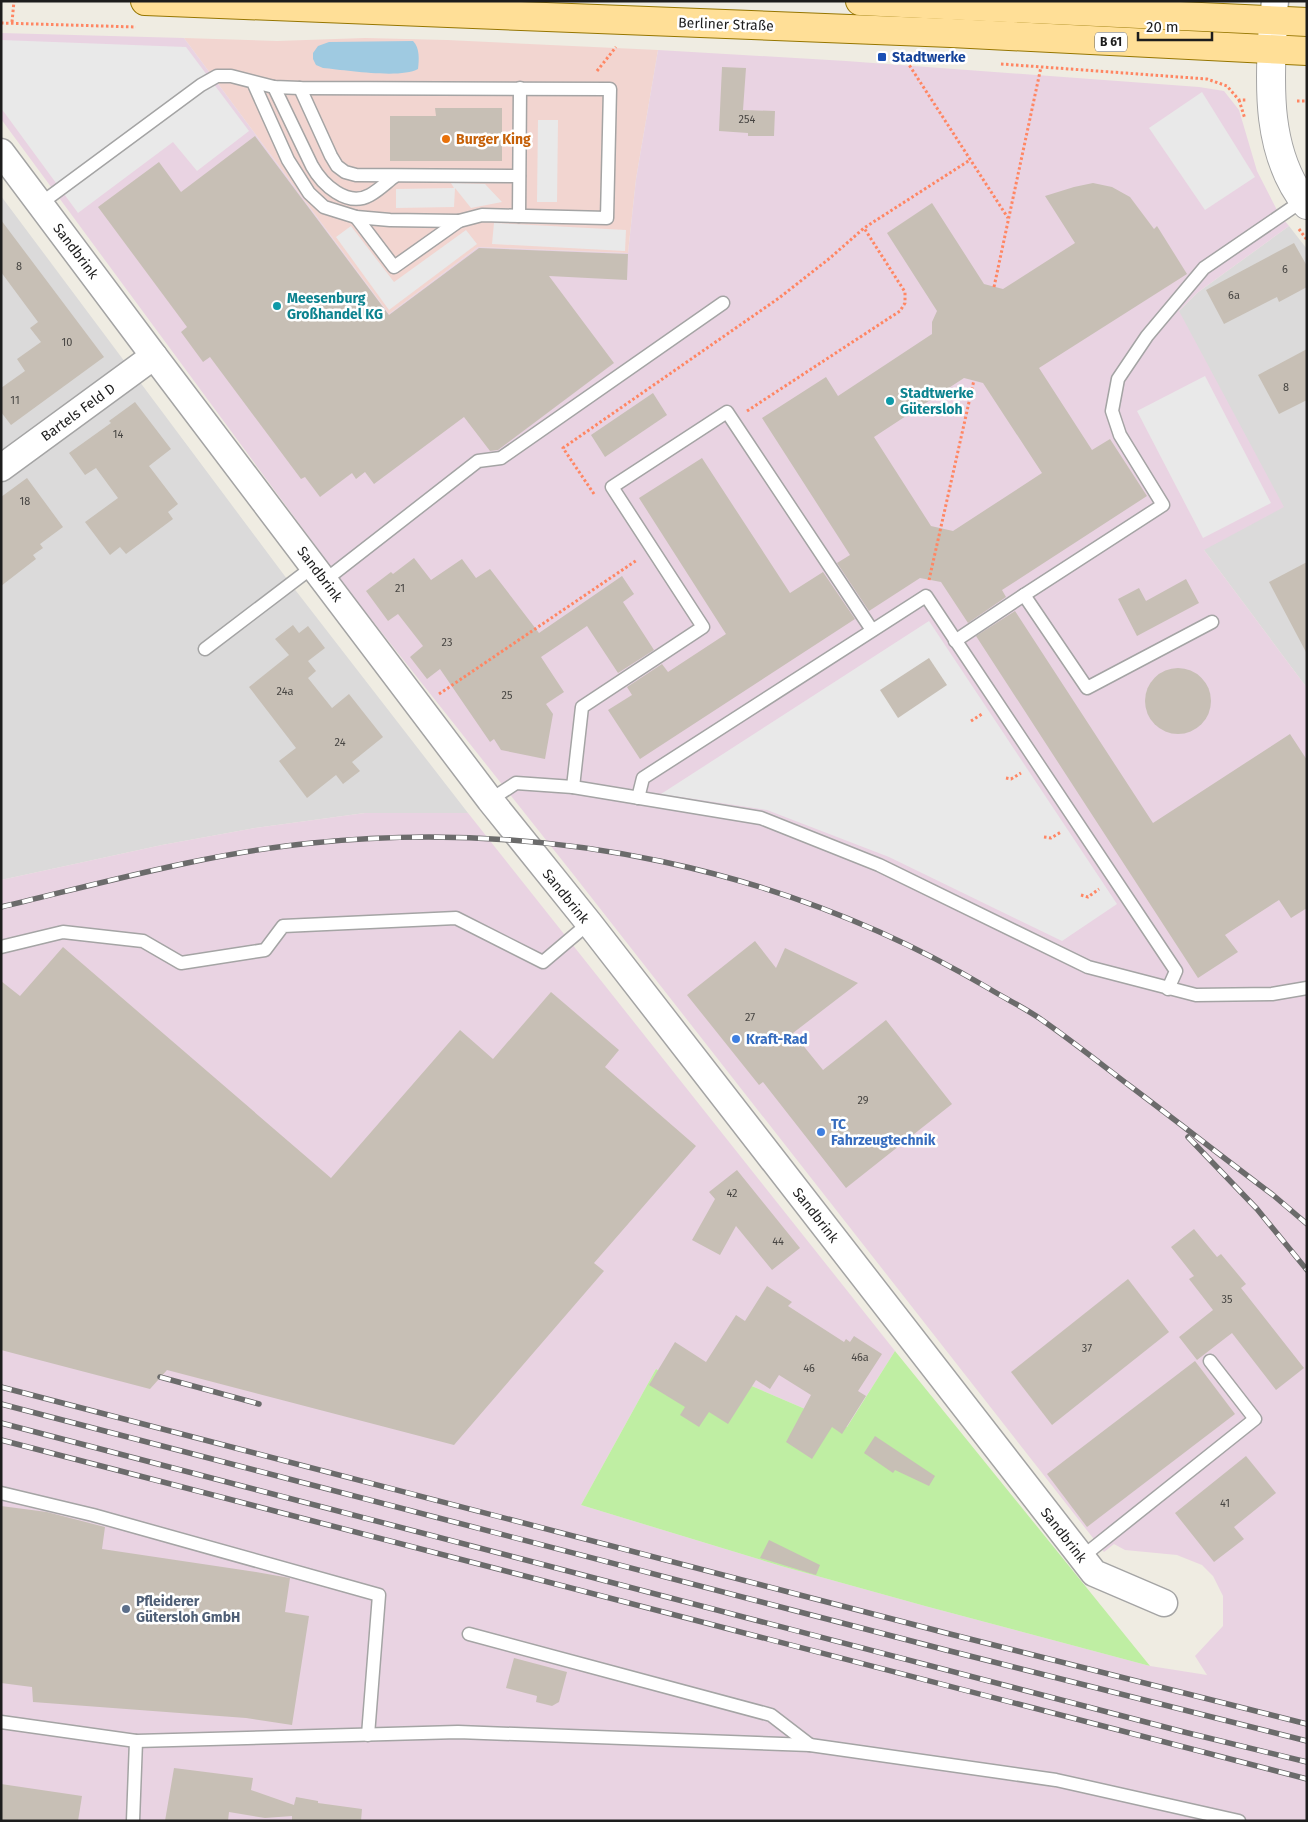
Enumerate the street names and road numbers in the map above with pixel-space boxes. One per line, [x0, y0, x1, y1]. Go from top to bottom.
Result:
street label: Berliner Straße [678, 14, 774, 35]
road number: B 61 [1095, 32, 1127, 52]
street label: Sandbrink [49, 220, 102, 283]
street label: Bartels Feld D [38, 380, 119, 445]
street label: Sandbrink [293, 543, 346, 606]
street label: Sandbrink [539, 866, 593, 928]
street label: Sandbrink [789, 1185, 843, 1247]
street label: Sandbrink [1037, 1505, 1091, 1567]

